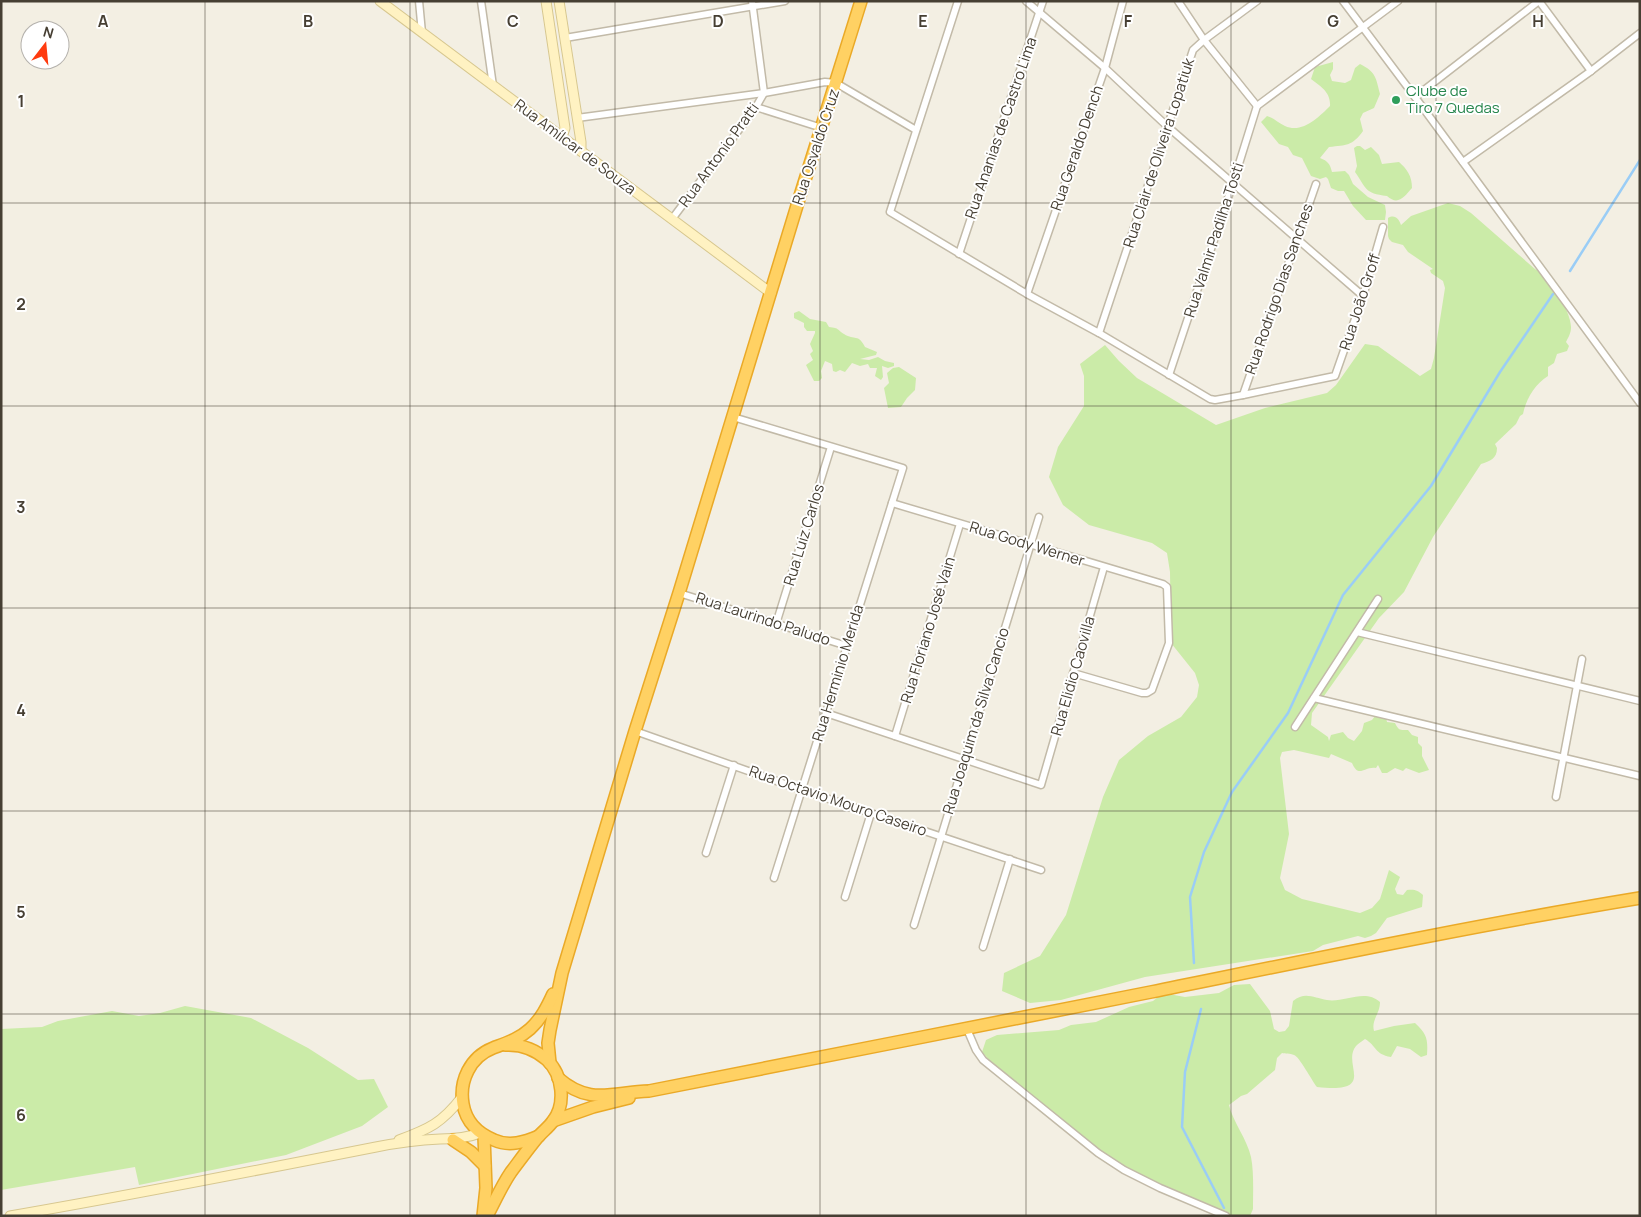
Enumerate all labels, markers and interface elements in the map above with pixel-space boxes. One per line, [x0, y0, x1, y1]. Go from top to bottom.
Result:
text: A [98, 10, 109, 32]
text: B [303, 10, 313, 32]
text: C [507, 10, 519, 32]
text: D [712, 10, 724, 32]
text: E [918, 10, 928, 32]
text: F [1124, 10, 1133, 32]
text: G [1327, 10, 1339, 32]
text: H [1532, 10, 1544, 32]
north arrow [20, 20, 70, 70]
text: N [41, 22, 56, 43]
street label: Rua Ananias de Castro Lima [960, 34, 1042, 222]
street label: Rua Clair de Oliveira Lopatiuk [1118, 55, 1199, 250]
place label: Clube de Tiro 7 Quedas [1406, 80, 1500, 118]
street label: Rua Geraldo Dench [1045, 82, 1108, 213]
street label: Rua Osvaldo Cruz [787, 86, 844, 208]
text: 1 [17, 90, 25, 112]
street label: Rua Amílcar de Souza [510, 94, 640, 199]
marker: Clube de Tiro 7 Quedas [1390, 94, 1402, 106]
street label: Rua Antonio Pratti [674, 98, 764, 211]
street label: Rua Valmir Padilha Tosti [1179, 160, 1248, 320]
street label: Rua Rodrigo Dias Sanches [1239, 200, 1318, 377]
street label: Rua João Groff [1334, 251, 1385, 353]
text: 2 [16, 293, 26, 315]
street label: Rua Luiz Carlos [778, 481, 829, 588]
text: 3 [16, 496, 26, 518]
street label: Rua Gody Werner [967, 516, 1088, 571]
street label: Rua Floriano José Vain [895, 554, 960, 706]
street label: Rua Laurindo Paludo [693, 587, 833, 650]
street label: Rua Herminio Merida [807, 602, 868, 744]
street label: Rua Elidio Caovilla [1045, 614, 1100, 738]
street label: Rua Joaquim da Silva Cancio [937, 625, 1014, 817]
text: 4 [16, 699, 26, 721]
street label: Rua Octavio Mouro Caseiro [746, 760, 930, 841]
text: 5 [16, 901, 26, 923]
text: 6 [16, 1104, 26, 1126]

